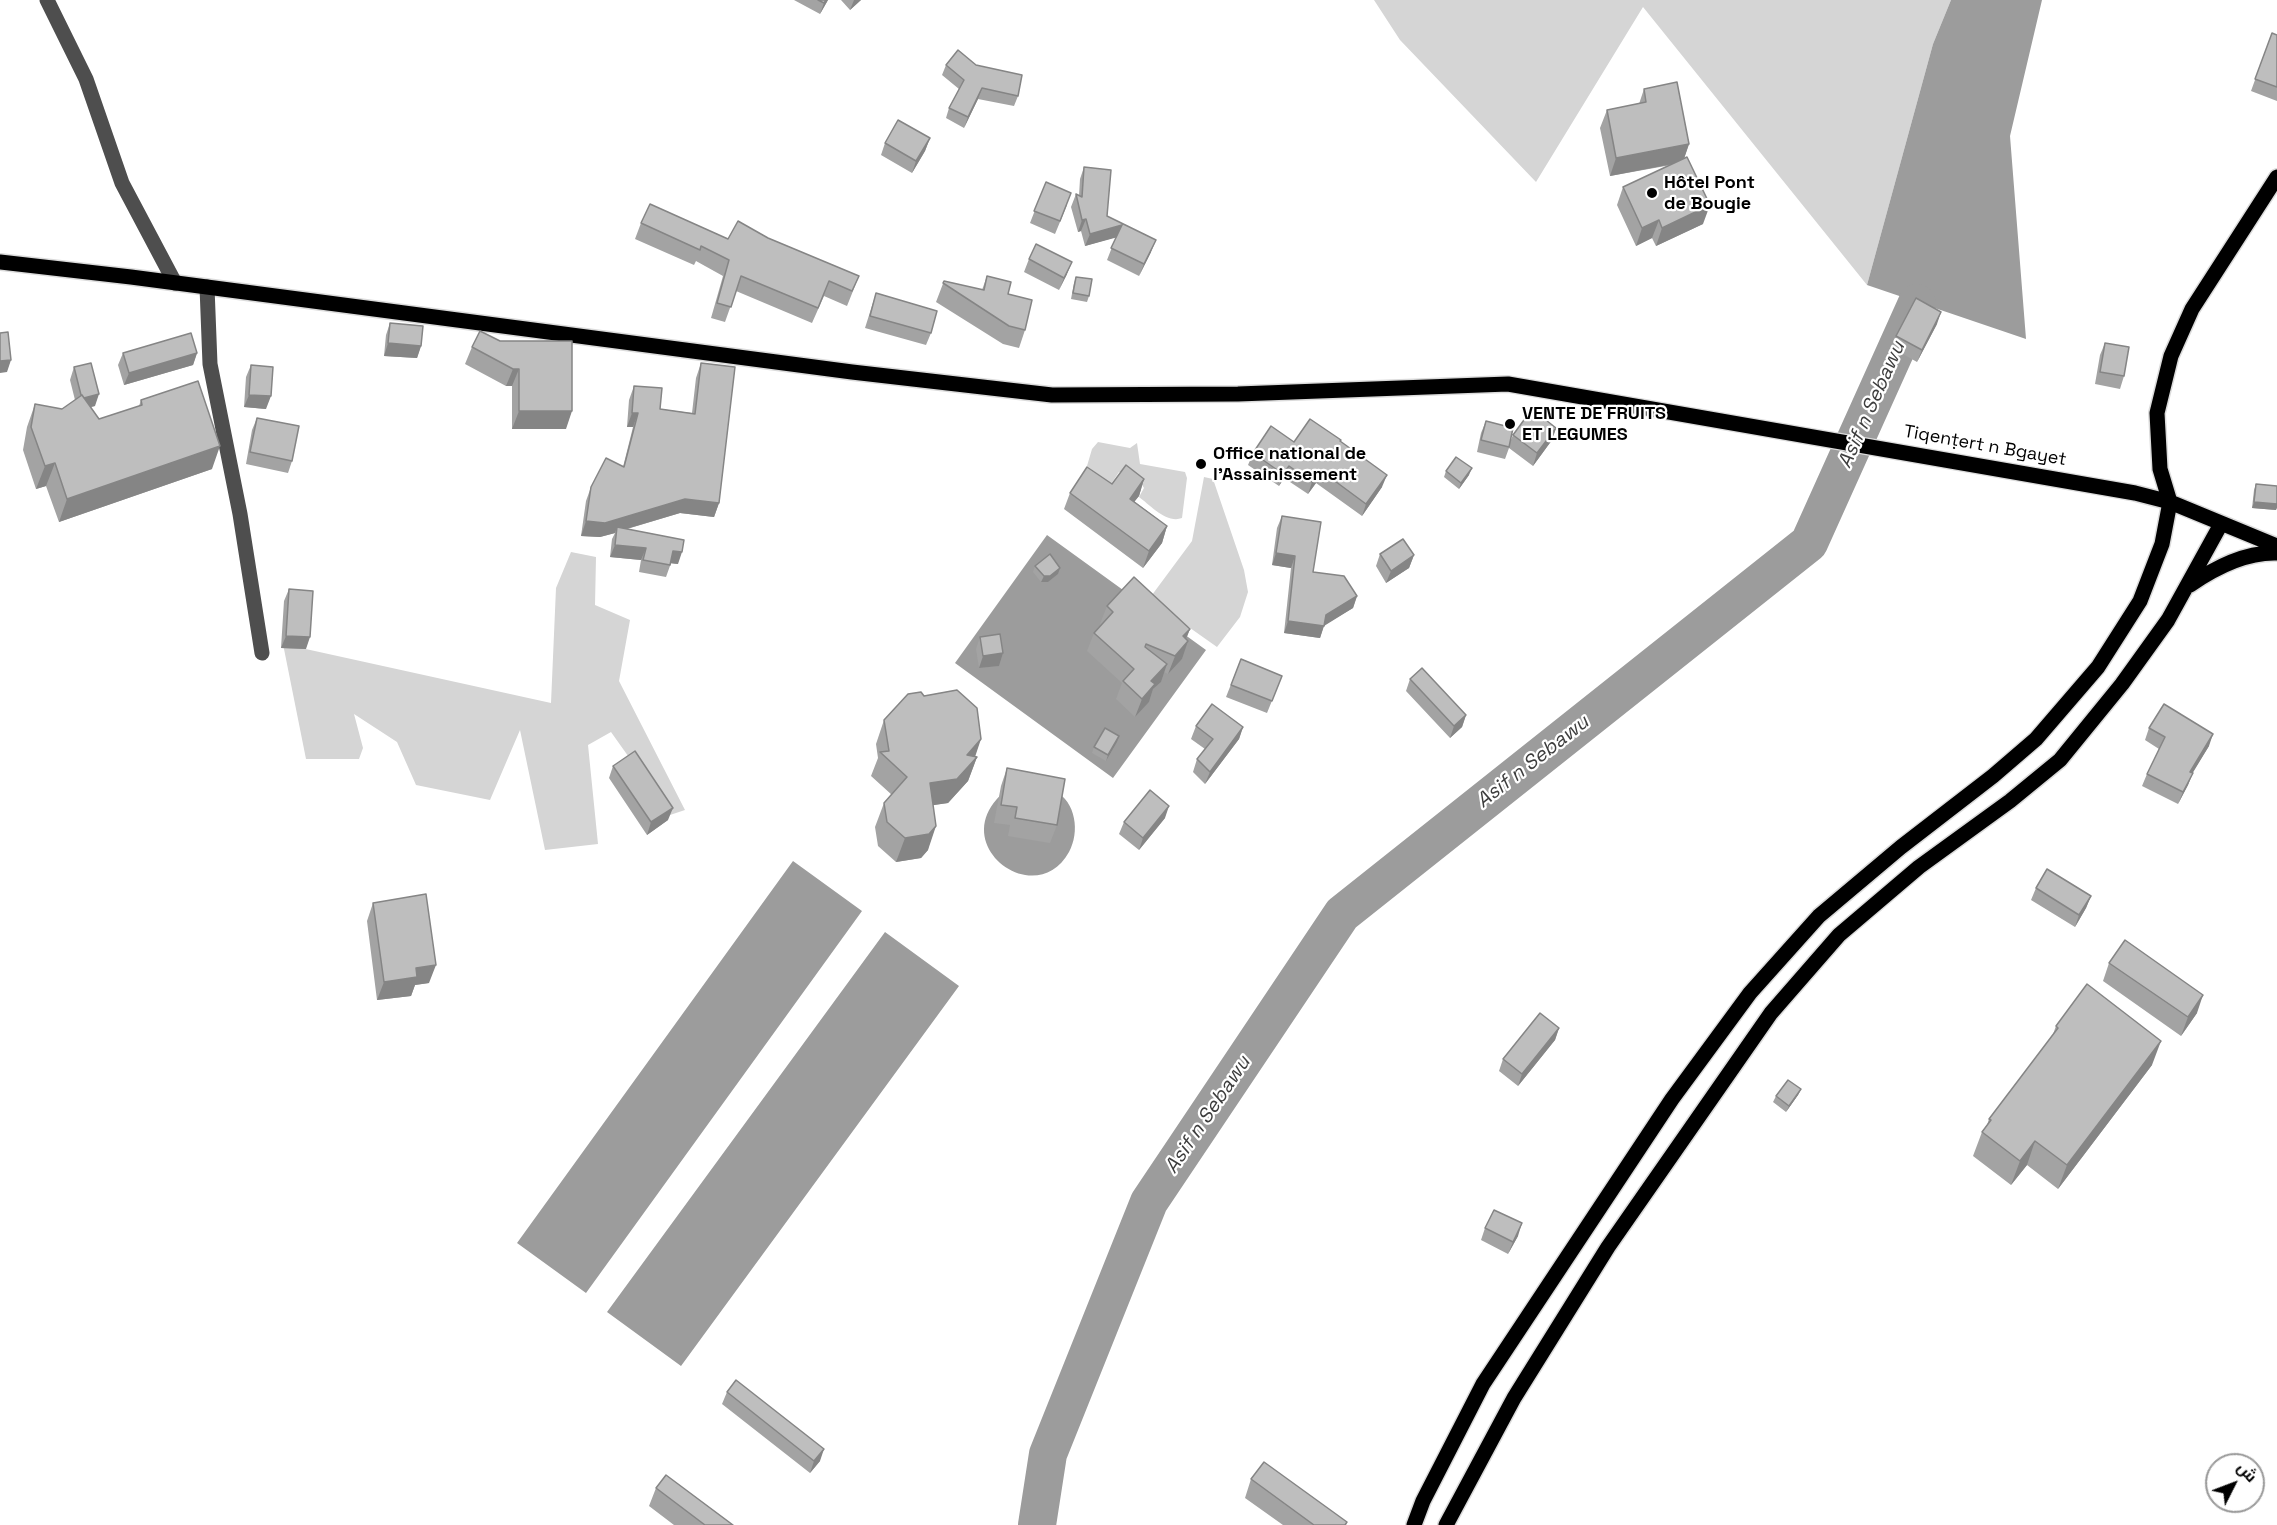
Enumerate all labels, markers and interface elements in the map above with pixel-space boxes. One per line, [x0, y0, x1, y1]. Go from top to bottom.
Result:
place label: Hôtel Pont de Bougie [1664, 172, 1755, 214]
marker: Hôtel Pont de Bougie [1645, 186, 1659, 200]
water label: Asif n Sebawu [1833, 338, 1911, 472]
place label: VENTE DE FRUITS ET LEGUMES [1522, 403, 1666, 446]
marker: VENTE DE FRUITS ET LEGUMES [1503, 417, 1517, 431]
street label: Tiqenṭert n Bgayet [1902, 421, 2068, 471]
place label: Office national de l'Assainissement [1213, 443, 1366, 486]
marker: Office national de l'Assainissement [1194, 457, 1208, 471]
water label: Asif n Sebawu [1472, 711, 1594, 813]
water label: Asif n Sebawu [1160, 1052, 1256, 1178]
north arrow [2205, 1453, 2265, 1513]
text: ش [2233, 1457, 2262, 1487]

